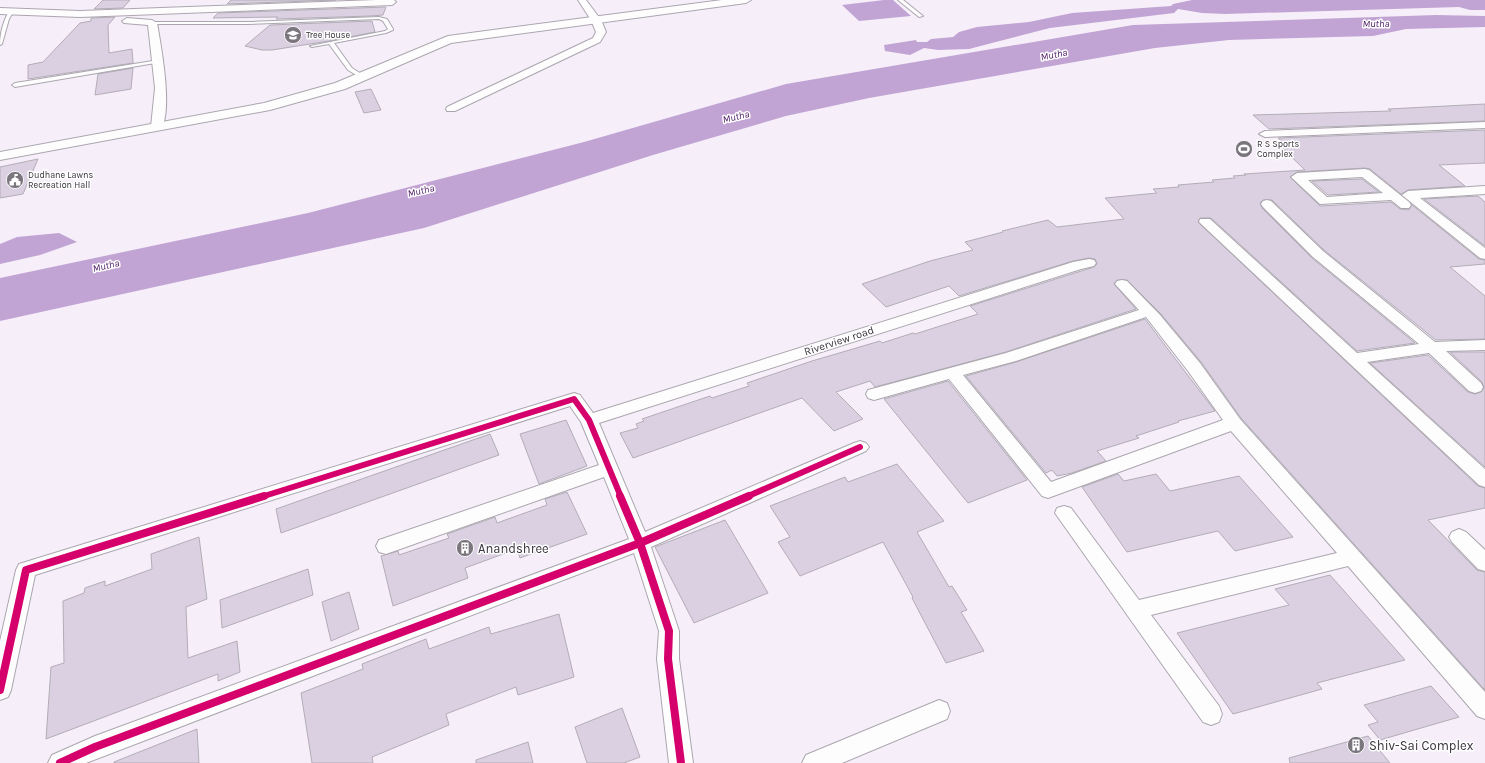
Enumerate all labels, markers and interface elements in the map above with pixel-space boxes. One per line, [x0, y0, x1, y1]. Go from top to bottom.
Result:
water label: Mutha [1363, 18, 1389, 30]
school or university icon: Tree House [283, 25, 303, 45]
place label: Tree House [306, 30, 351, 40]
water label: Mutha [1040, 47, 1068, 63]
water label: Mutha [722, 108, 750, 126]
sports icon: R S Sports Complex [1234, 139, 1254, 159]
place label: R S Sports Complex [1257, 139, 1299, 159]
public building icon: Dudhane Lawns Recreation Hall [5, 170, 25, 190]
place label: Dudhane Lawns Recreation Hall [28, 170, 93, 190]
water label: Mutha [407, 182, 435, 200]
water label: Mutha [92, 257, 120, 275]
street label: Riverview road [802, 324, 876, 358]
building icon: Anandshree [455, 538, 475, 558]
place label: Anandshree [478, 541, 549, 556]
building icon: Shiv-Sai Complex [1346, 735, 1366, 755]
place label: Shiv-Sai Complex [1369, 738, 1474, 753]

